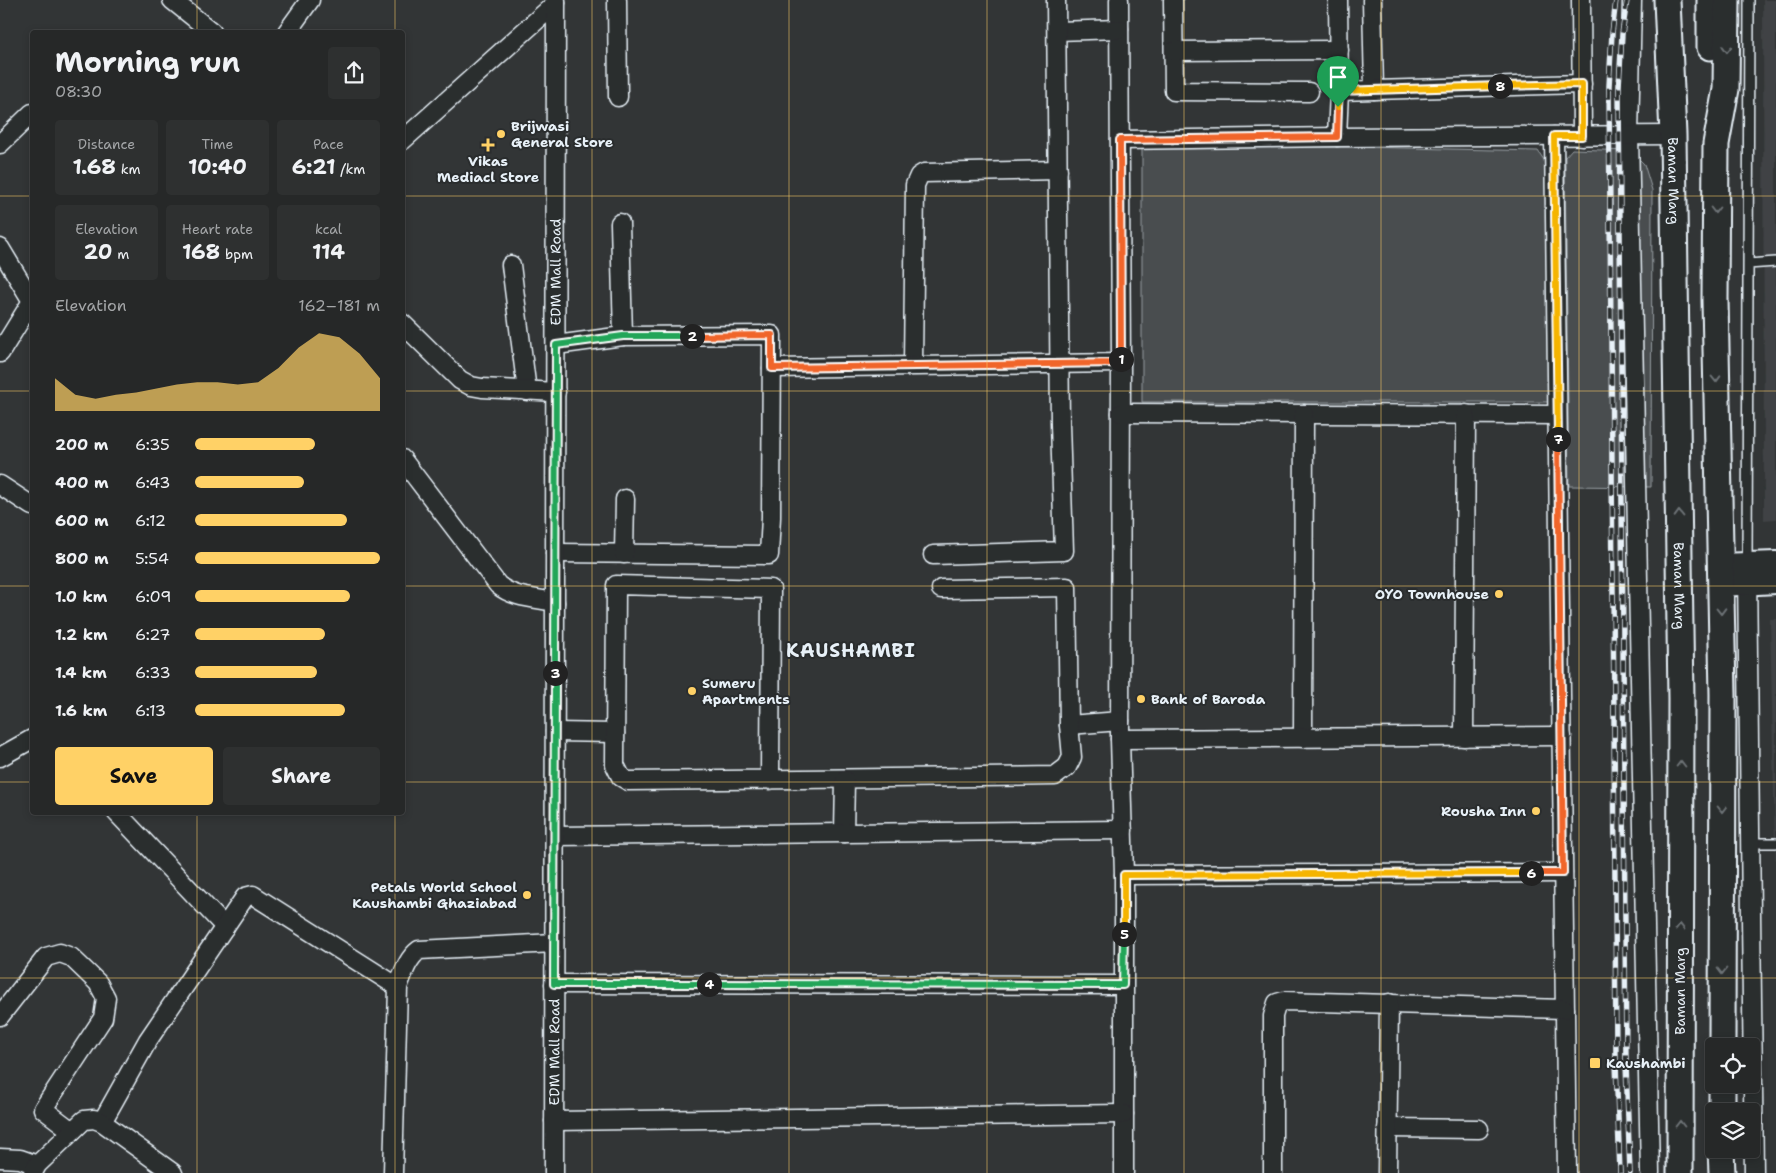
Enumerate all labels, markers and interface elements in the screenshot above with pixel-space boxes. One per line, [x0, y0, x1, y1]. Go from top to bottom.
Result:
text: Morning run [55, 43, 240, 81]
one-way arrow [1721, 45, 1732, 53]
button: share [328, 47, 380, 99]
pin [1317, 56, 1359, 107]
icon: arrive [1324, 63, 1352, 91]
pin: 8 [1488, 74, 1512, 98]
text: 8 [1496, 77, 1505, 95]
text: 08:30 [55, 81, 102, 102]
place label: Brijwasi General Store [511, 117, 613, 151]
marker: Brijwasi General Store [495, 128, 507, 140]
text: Distance [78, 135, 135, 153]
text: Time [201, 135, 234, 153]
text: Pace [313, 135, 344, 153]
street label: Baman Marg [1664, 137, 1683, 225]
marker: Vikas Mediacl Store [482, 139, 494, 151]
place label: Vikas Mediacl Store [437, 152, 539, 186]
text: 1.68 [72, 153, 116, 181]
text: 10:40 [188, 153, 247, 181]
text: 6:21 [292, 153, 336, 181]
text: km [116, 160, 141, 178]
text: /km [336, 160, 365, 178]
one-way arrow [1710, 207, 1720, 215]
street label: EDM Mall Road [546, 218, 565, 325]
text: Elevation [75, 220, 138, 238]
text: Heart rate [182, 220, 253, 238]
text: kcal [315, 220, 342, 238]
text: 20 [84, 238, 113, 266]
text: 168 [182, 238, 220, 266]
text: 114 [312, 238, 345, 266]
text: m [113, 245, 129, 263]
text: bpm [220, 245, 253, 263]
text: Elevation [55, 295, 127, 316]
text: 162–181 m [298, 295, 380, 316]
pin: 2 [680, 324, 704, 348]
text: 2 [688, 327, 697, 345]
pin: 1 [1108, 346, 1134, 372]
text: 1 [1118, 350, 1125, 368]
one-way arrow [1711, 375, 1722, 383]
pin: 7 [1546, 426, 1570, 452]
text: 7 [1554, 430, 1563, 448]
text: 200 m [55, 434, 108, 455]
text: 6:35 [135, 434, 170, 455]
text: 400 m [55, 472, 109, 493]
text: 6:43 [135, 472, 170, 493]
text: 600 m [55, 510, 109, 531]
text: 6:12 [135, 510, 166, 531]
one-way arrow [1673, 510, 1684, 518]
street label: Baman Marg [1670, 542, 1689, 630]
text: 800 m [55, 548, 109, 569]
text: 5:54 [135, 548, 169, 569]
place label: OYO Townhouse [1375, 585, 1489, 603]
text: 1.0 km [55, 586, 107, 607]
text: 6:09 [135, 586, 171, 607]
marker: OYO Townhouse [1493, 588, 1505, 600]
one-way arrow [1716, 608, 1726, 616]
text: 1.2 km [55, 624, 108, 645]
text: 6:27 [135, 624, 170, 645]
district label: KAUSHAMBI [786, 638, 916, 663]
pin: 3 [542, 660, 568, 686]
text: 1.4 km [55, 662, 107, 683]
text: 6:33 [135, 662, 171, 683]
text: 3 [551, 664, 560, 682]
place label: Sumeru Apartments [702, 674, 790, 708]
marker: Sumeru Apartments [686, 685, 698, 697]
place label: Bank of Baroda [1151, 690, 1266, 708]
marker: Bank of Baroda [1135, 693, 1147, 705]
text: 1.6 km [55, 700, 107, 721]
text: 6:13 [135, 700, 166, 721]
button: Save [55, 747, 213, 805]
button: Share [223, 747, 380, 805]
one-way arrow [1676, 760, 1686, 768]
place label: Rousha Inn [1441, 802, 1526, 820]
marker: Rousha Inn [1530, 805, 1542, 817]
one-way arrow [1717, 806, 1727, 813]
pin: 6 [1518, 860, 1544, 886]
text: 6 [1527, 864, 1536, 882]
place label: Petals World School Kaushambi Ghaziabad [352, 878, 517, 912]
marker: Petals World School Kaushambi Ghaziabad [521, 889, 533, 901]
pin: 5 [1112, 922, 1136, 946]
one-way arrow [1675, 923, 1685, 930]
text: 5 [1120, 925, 1129, 943]
street label: Baman Marg [1671, 947, 1689, 1035]
one-way arrow [1717, 968, 1727, 976]
pin: 4 [696, 972, 722, 996]
text: 4 [705, 975, 714, 993]
street label: EDM Mall Road [545, 998, 563, 1105]
map controls [1705, 1038, 1760, 1158]
button: locate [1705, 1038, 1760, 1093]
place label: Kaushambi [1606, 1054, 1686, 1072]
marker: Kaushambi [1588, 1056, 1602, 1070]
button: layers [1705, 1103, 1760, 1158]
one-way arrow [1675, 1120, 1685, 1128]

